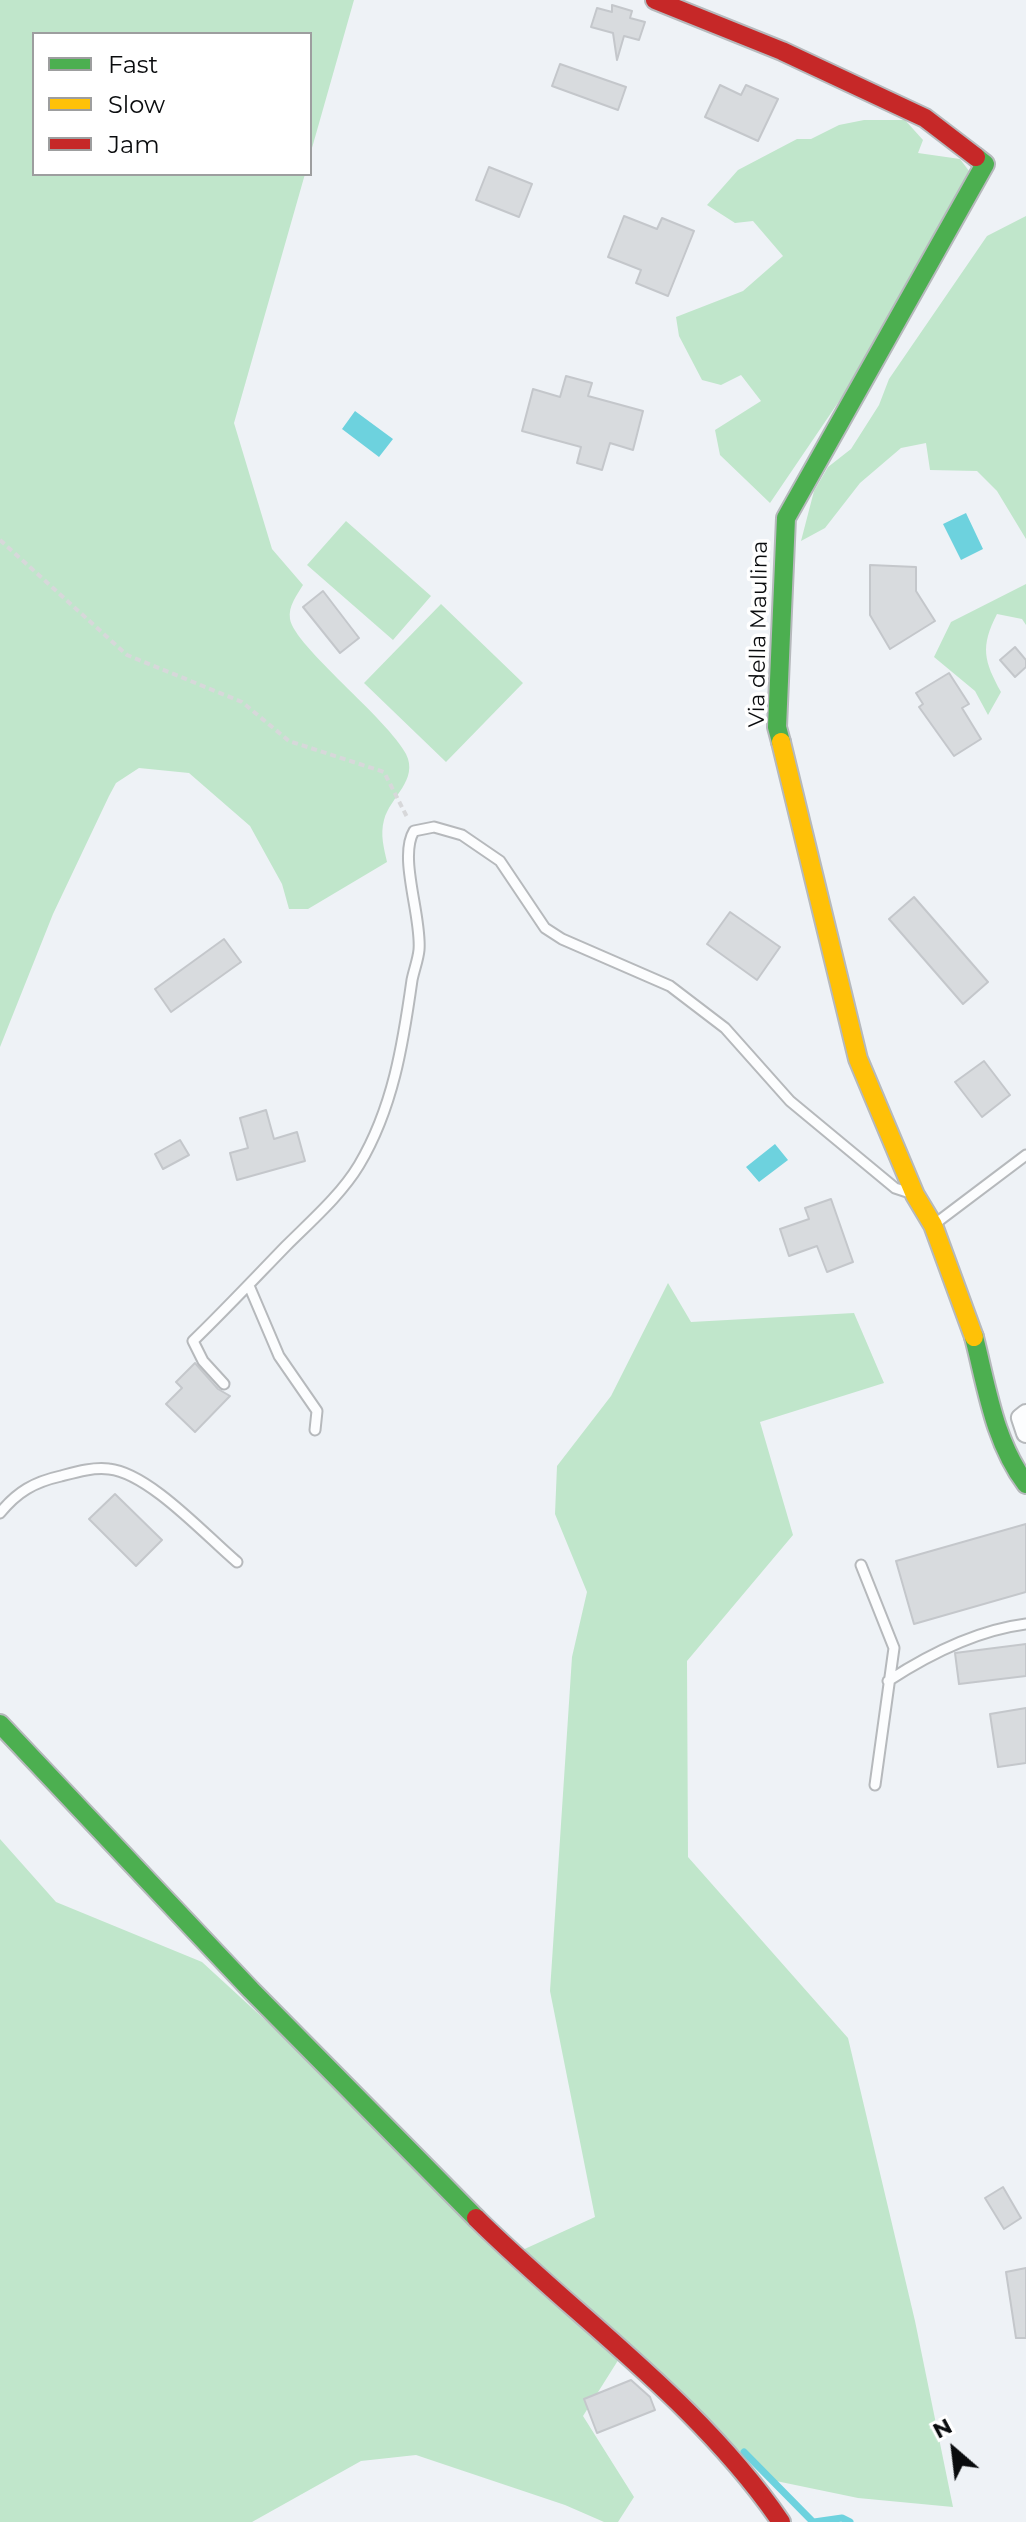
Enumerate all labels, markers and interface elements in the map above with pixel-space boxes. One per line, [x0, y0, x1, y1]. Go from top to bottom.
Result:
legend [32, 32, 312, 176]
text: Fast [108, 50, 158, 79]
text: Slow [108, 90, 165, 119]
text: Jam [108, 130, 160, 159]
street label: Via della Maulina [744, 540, 774, 728]
north arrow [914, 2410, 994, 2490]
text: N [928, 2412, 957, 2444]

